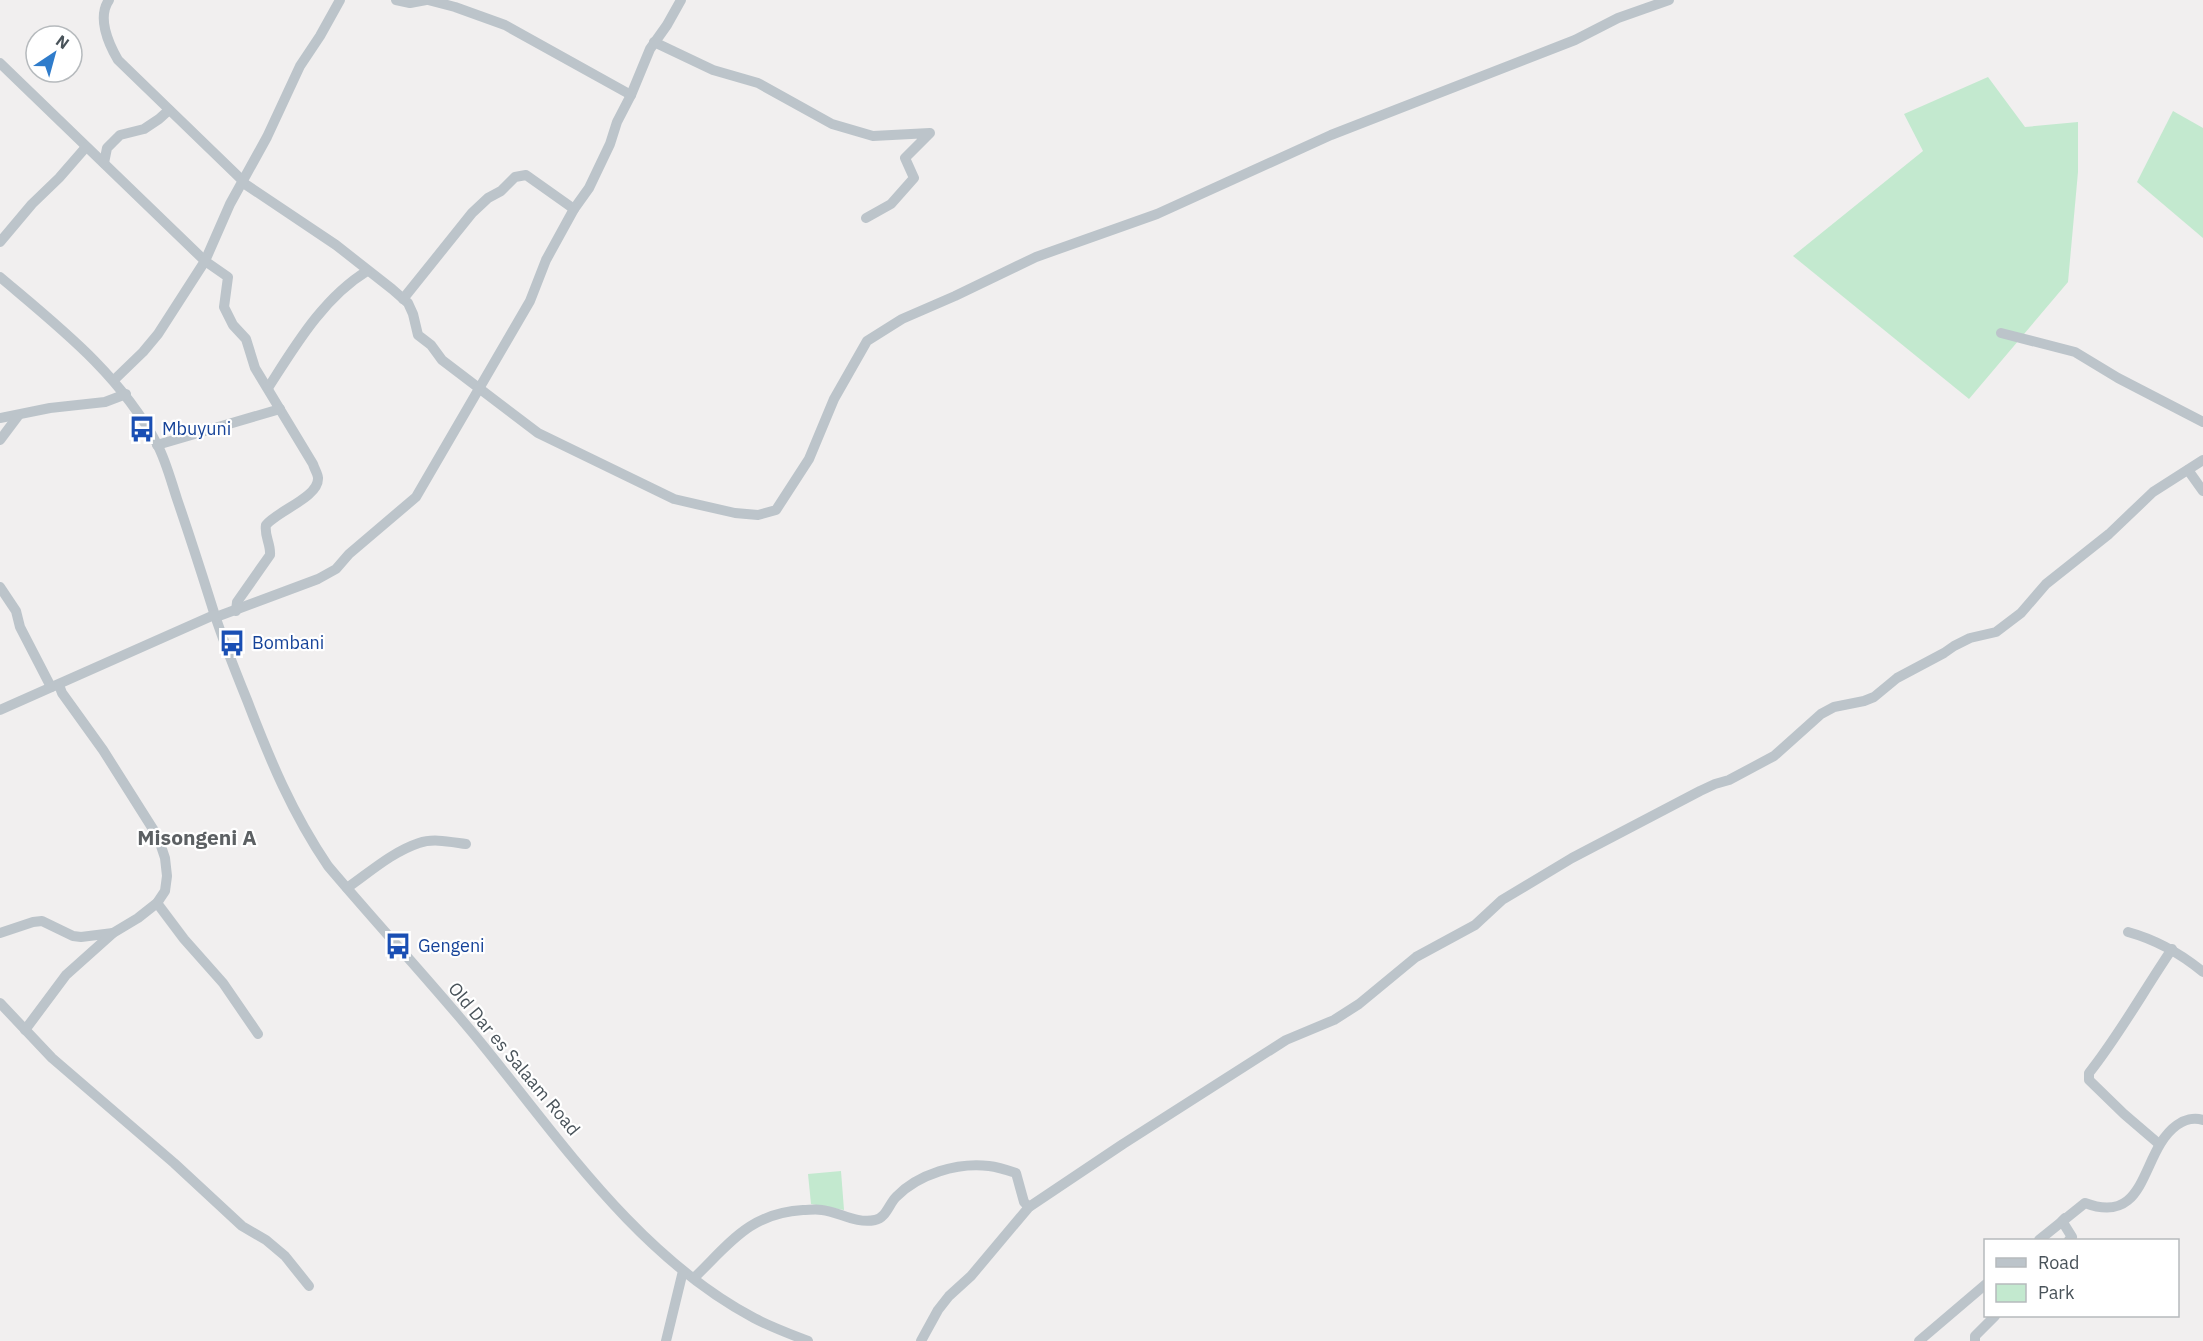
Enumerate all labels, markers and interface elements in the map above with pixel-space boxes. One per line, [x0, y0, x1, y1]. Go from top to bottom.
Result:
north arrow [24, 24, 84, 84]
text: N [52, 30, 73, 53]
bus stop icon: Mbuyuni [127, 414, 157, 444]
place label: Mbuyuni [162, 417, 231, 440]
bus stop icon: Bombani [217, 628, 247, 658]
place label: Bombani [252, 631, 324, 654]
district label: Misongeni A [137, 823, 257, 851]
bus stop icon: Gengeni [383, 931, 413, 961]
place label: Gengeni [418, 934, 485, 957]
street label: Old Dar es Salaam Road [443, 977, 585, 1140]
legend [1984, 1239, 2179, 1317]
text: Road [2038, 1251, 2079, 1274]
text: Park [2038, 1281, 2075, 1304]

